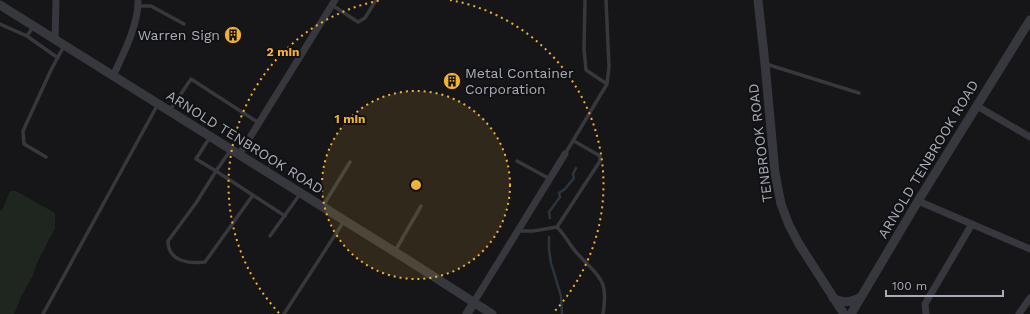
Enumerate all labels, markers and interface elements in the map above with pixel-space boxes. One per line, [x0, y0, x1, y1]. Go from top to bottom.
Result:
building icon: Warren Sign [223, 25, 243, 45]
place label: Warren Sign [138, 27, 220, 43]
text: 2 min [267, 45, 299, 59]
place label: Metal Container Corporation [465, 65, 574, 97]
building icon: Metal Container Corporation [442, 71, 462, 91]
street label: ARNOLD TENBROOK ROAD [874, 77, 982, 241]
street label: TENBROOK ROAD [745, 83, 775, 203]
street label: ARNOLD TENBROOK ROAD [164, 87, 326, 197]
text: 1 min [335, 112, 365, 126]
centre of rings [409, 178, 423, 192]
scale bar [886, 272, 1003, 298]
text: 100 m [892, 279, 927, 293]

